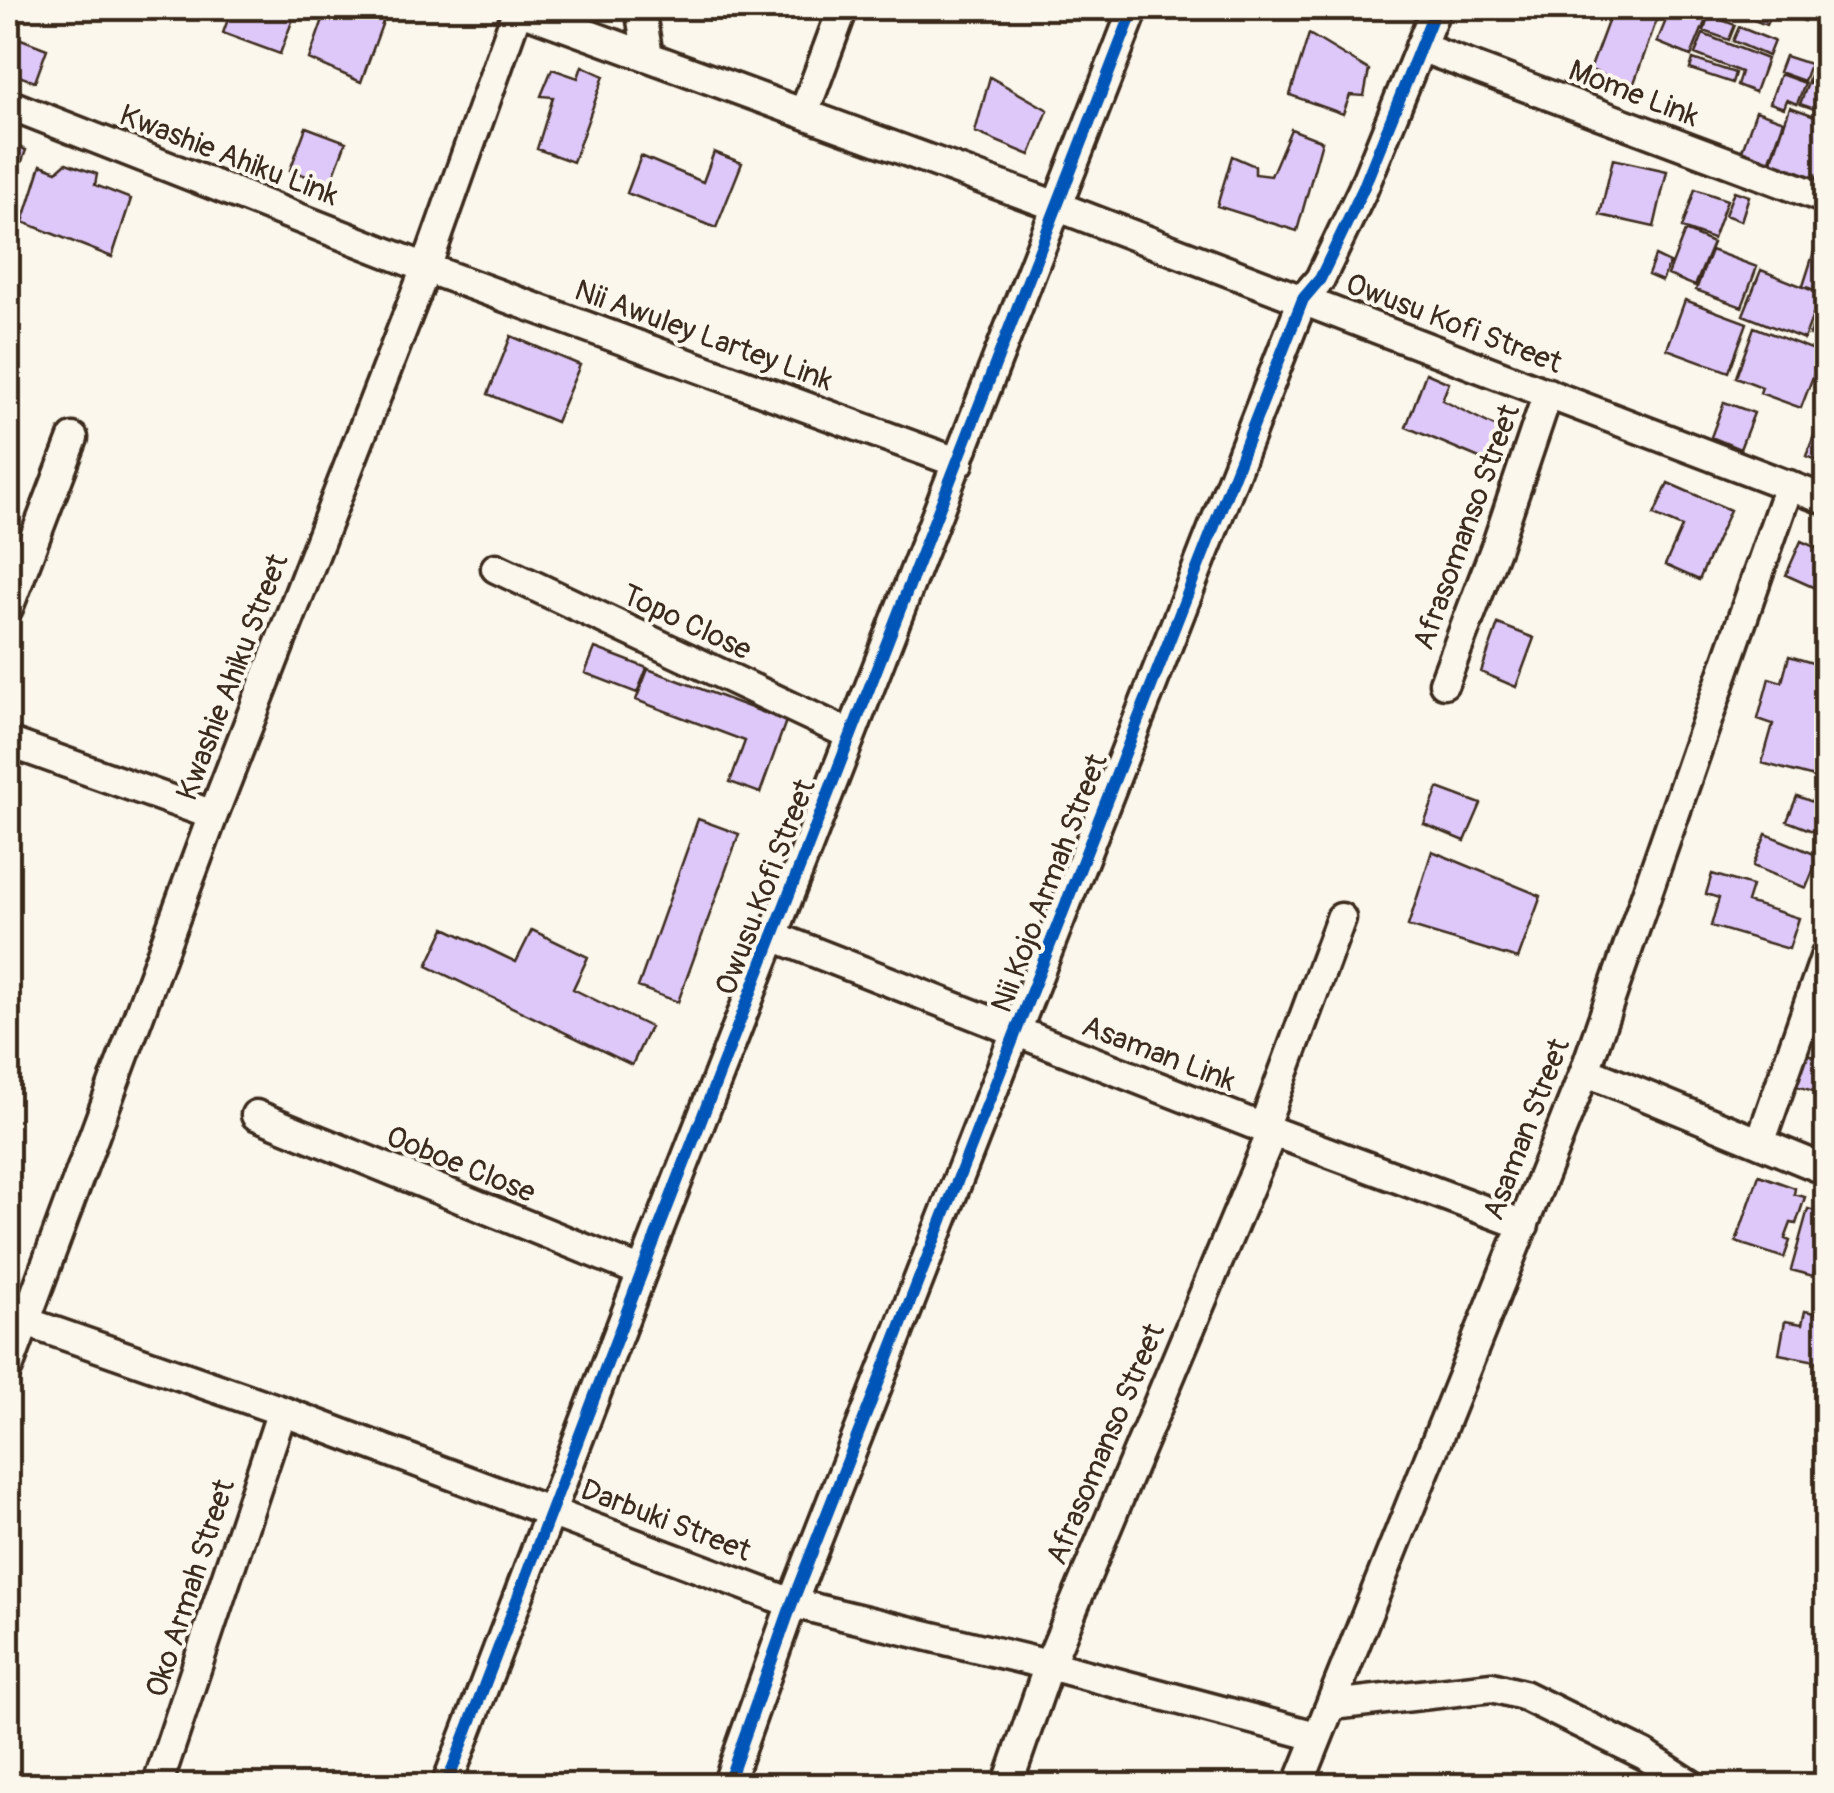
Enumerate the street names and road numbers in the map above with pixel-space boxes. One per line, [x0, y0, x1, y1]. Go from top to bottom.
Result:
street label: Mome Link [1564, 52, 1704, 135]
street label: Kwashie Ahiku Link [114, 97, 344, 214]
street label: Owusu Kofi Street [1341, 265, 1568, 382]
street label: Nii Awuley Lartey Link [570, 272, 838, 400]
street label: Afrasomanso Street [1405, 399, 1528, 655]
street label: Kwashie Ahiku Street [168, 548, 297, 806]
street label: Topo Close [616, 576, 758, 669]
street label: Nii Kojo Armah Street [983, 748, 1116, 1018]
street label: Owusu Kofi Street [707, 773, 824, 1000]
street label: Asaman Link [1077, 1007, 1241, 1100]
street label: Asaman Street [1475, 1032, 1578, 1225]
street label: Ooboe Close [381, 1118, 541, 1211]
street label: Afrasomanso Street [1038, 1317, 1173, 1570]
street label: Darbuki Street [576, 1471, 757, 1570]
street label: Oko Armah Street [138, 1474, 243, 1702]

